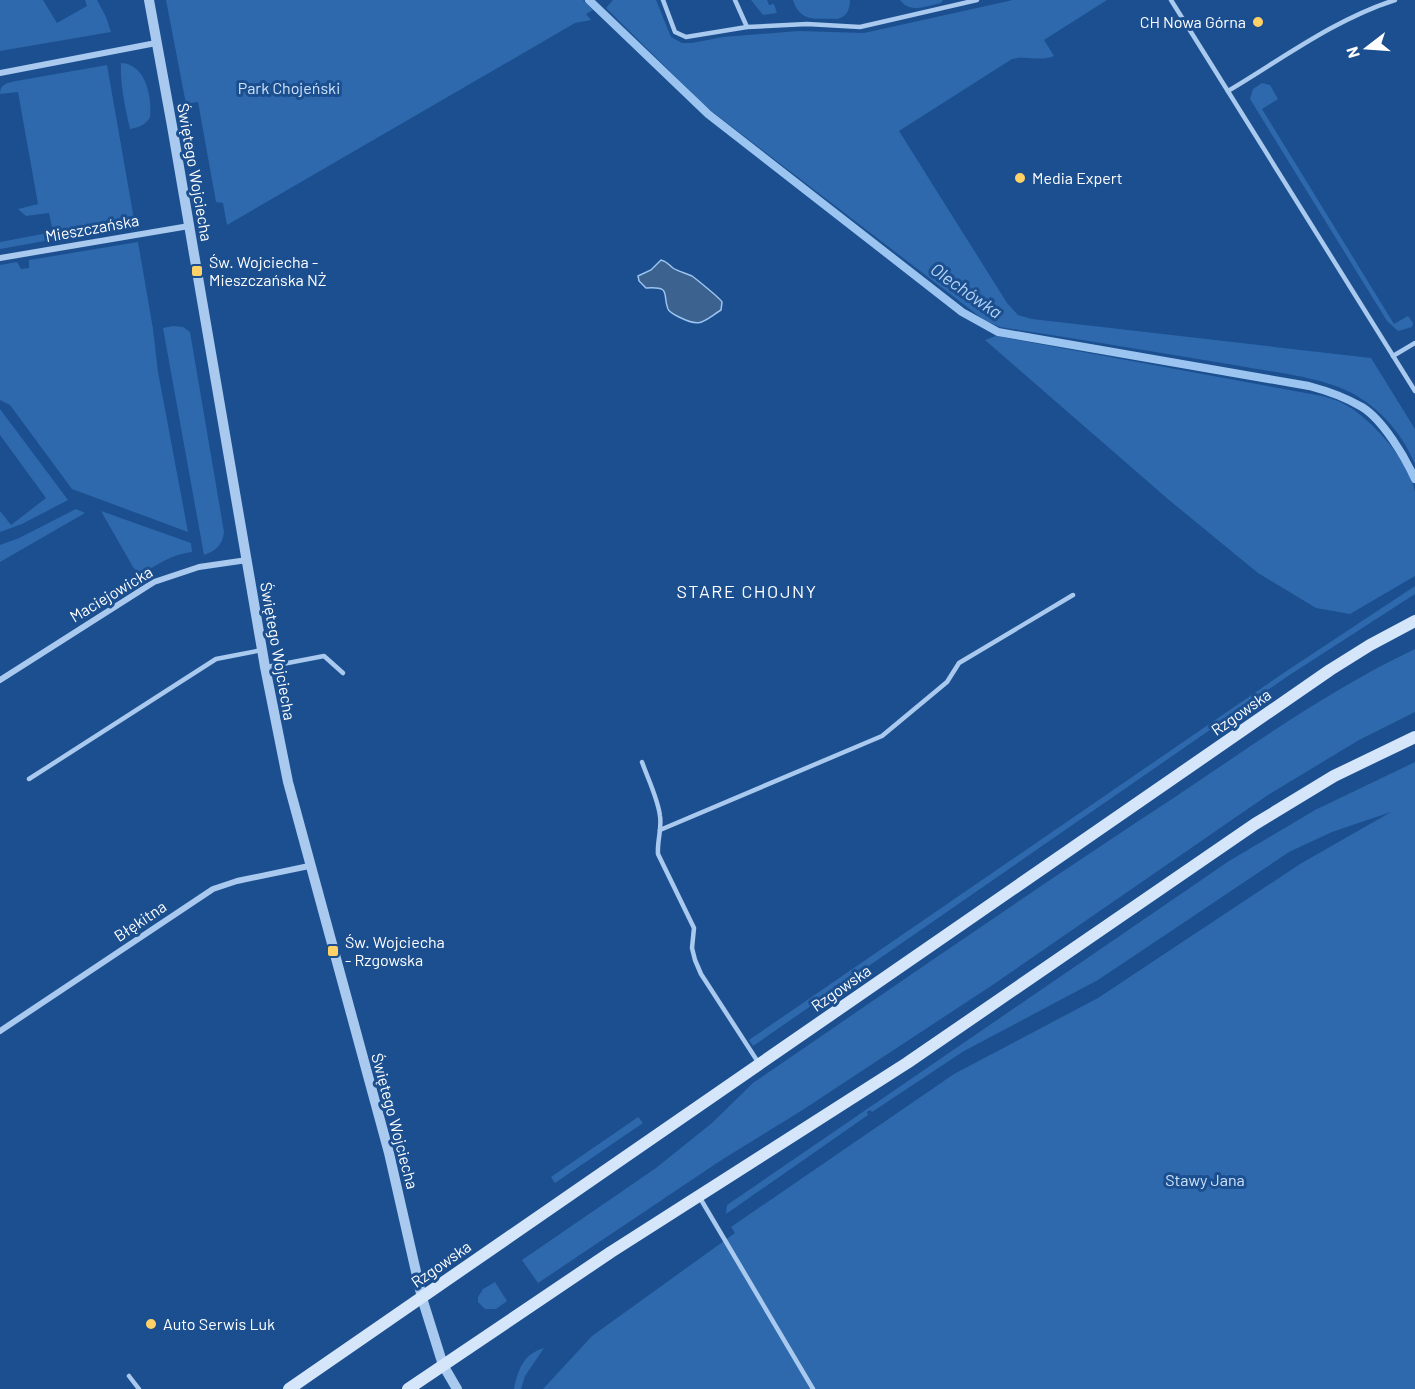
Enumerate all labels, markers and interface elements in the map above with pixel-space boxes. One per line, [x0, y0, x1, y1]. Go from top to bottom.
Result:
place label: CH Nowa Górna [1140, 12, 1246, 31]
marker: CH Nowa Górna [1251, 15, 1265, 29]
north arrow [1337, 18, 1397, 78]
text: N [1342, 45, 1363, 60]
park label: Park Chojeński [238, 78, 340, 97]
street label: Świętego Wojciecha [174, 101, 217, 242]
place label: Media Expert [1032, 168, 1123, 187]
marker: Media Expert [1013, 171, 1027, 185]
street label: Mieszczańska [44, 210, 140, 245]
place label: Św. Wojciecha - Mieszczańska NŻ [209, 252, 327, 289]
water label: Olechówka [927, 258, 1007, 323]
marker: Św. Wojciecha - Mieszczańska NŻ [190, 264, 204, 278]
street label: Maciejowicka [66, 562, 155, 626]
street label: Świętego Wojciecha [257, 580, 300, 721]
district label: STARE CHOJNY [677, 580, 817, 602]
street label: Rzgowska [1207, 684, 1274, 739]
street label: Błękitna [110, 896, 169, 945]
place label: Św. Wojciecha - Rzgowska [345, 932, 445, 969]
marker: Św. Wojciecha - Rzgowska [326, 944, 340, 958]
street label: Rzgowska [807, 960, 874, 1015]
street label: Świętego Wojciecha [368, 1051, 423, 1191]
park label: Stawy Jana [1165, 1170, 1245, 1189]
street label: Rzgowska [407, 1236, 474, 1291]
place label: Auto Serwis Luk [163, 1314, 275, 1333]
marker: Auto Serwis Luk [144, 1317, 158, 1331]

